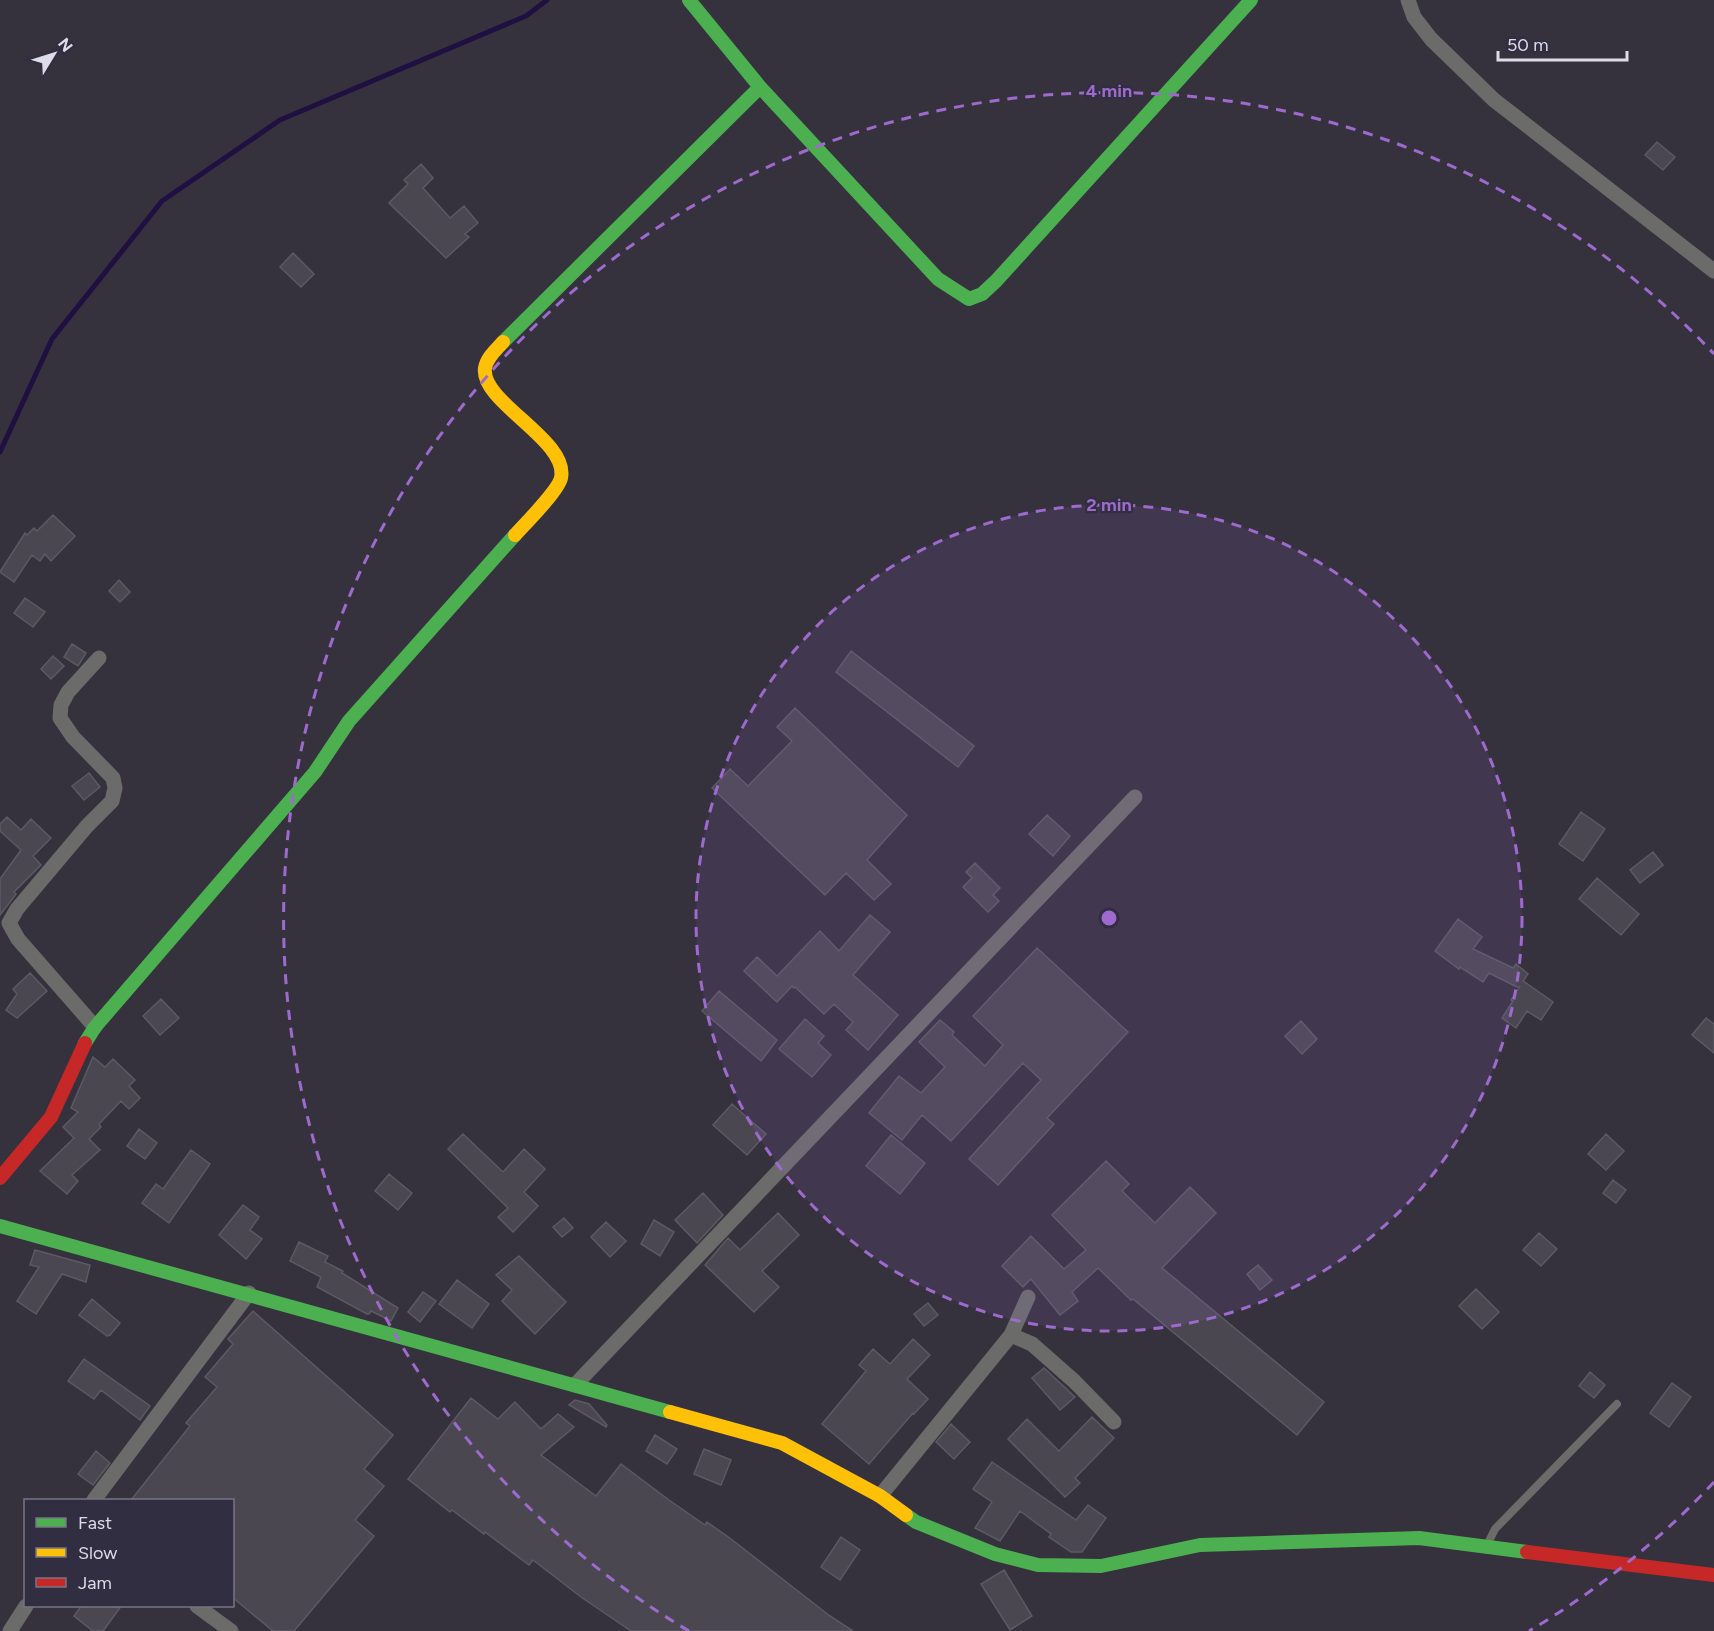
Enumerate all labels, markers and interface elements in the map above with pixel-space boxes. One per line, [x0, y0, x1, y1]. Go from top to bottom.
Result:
north arrow [24, 24, 84, 84]
scale bar [1498, 24, 1627, 62]
text: N [54, 34, 77, 56]
text: 50 m [1507, 34, 1549, 56]
text: 4 min [1086, 80, 1132, 102]
text: 2 min [1086, 494, 1132, 516]
centre of rings [1099, 908, 1119, 928]
legend [24, 1499, 234, 1607]
text: Fast [78, 1512, 112, 1534]
text: Slow [78, 1542, 117, 1564]
text: Jam [78, 1572, 112, 1594]

